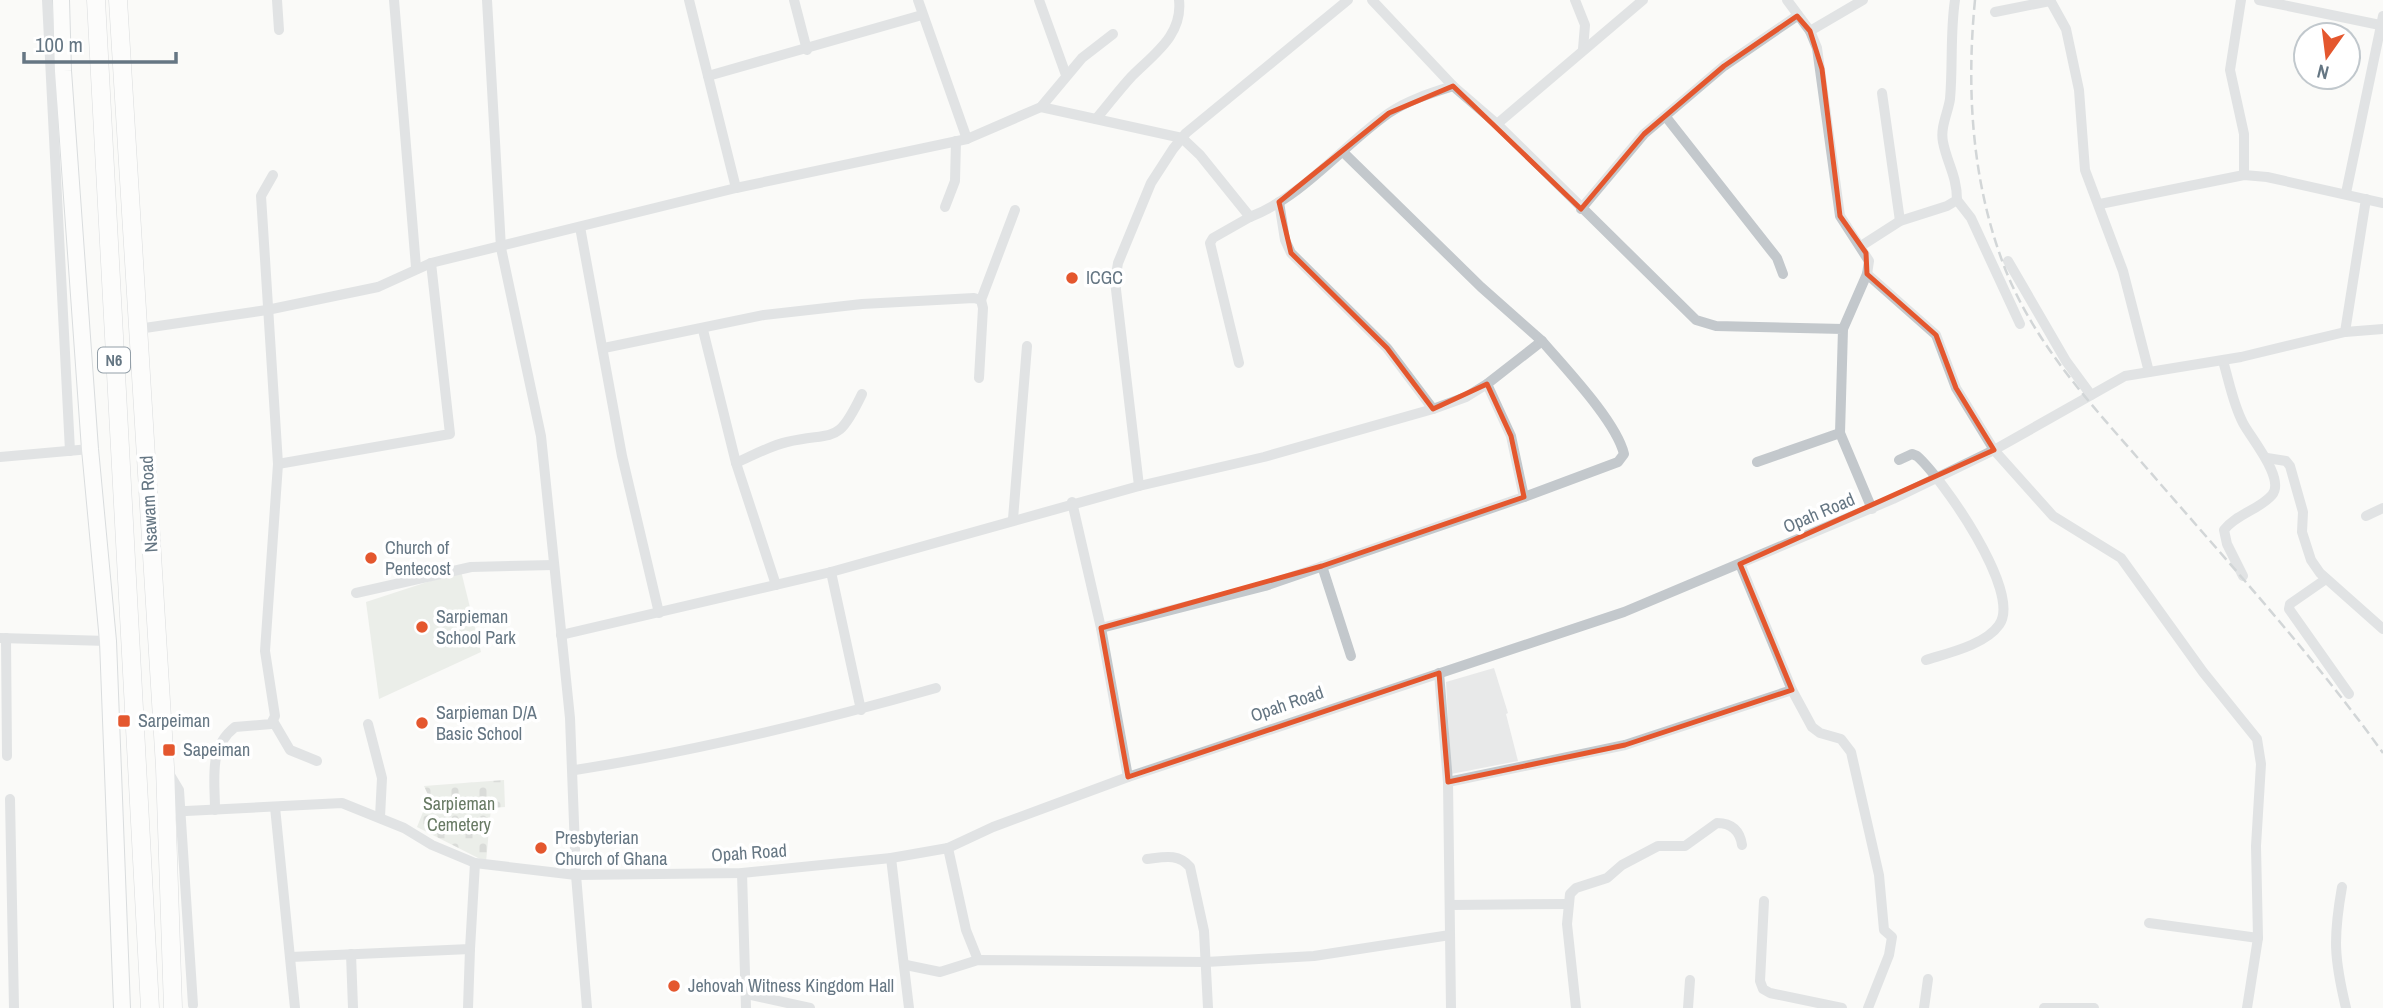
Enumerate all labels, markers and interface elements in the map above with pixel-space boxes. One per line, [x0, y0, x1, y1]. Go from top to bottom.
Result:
scale bar [24, 21, 177, 65]
north arrow [2292, 21, 2362, 91]
text: 100 m [35, 30, 83, 59]
text: N [2314, 59, 2331, 86]
place label: ICGC [1086, 265, 1123, 290]
marker: ICGC [1064, 270, 1080, 286]
road number: N6 [98, 348, 130, 372]
street label: Nsawam Road [133, 455, 164, 553]
street label: Opah Road [1779, 486, 1858, 539]
place label: Church of Pentecost [385, 535, 451, 581]
marker: Church of Pentecost [363, 550, 379, 566]
place label: Sarpieman School Park [436, 604, 516, 650]
marker: Sarpieman School Park [414, 619, 430, 635]
street label: Opah Road [1247, 679, 1327, 728]
place label: Sarpieman D/A Basic School [436, 700, 537, 746]
place label: Sarpeiman [138, 708, 210, 733]
marker: Sarpeiman [116, 713, 132, 729]
marker: Sarpieman D/A Basic School [414, 715, 430, 731]
place label: Sapeiman [183, 737, 250, 762]
marker: Sapeiman [161, 742, 177, 758]
park label: Sarpieman Cemetery [423, 791, 495, 837]
place label: Presbyterian Church of Ghana [555, 825, 667, 871]
street label: Opah Road [710, 837, 787, 868]
marker: Presbyterian Church of Ghana [533, 840, 549, 856]
place label: Jehovah Witness Kingdom Hall [688, 973, 894, 998]
marker: Jehovah Witness Kingdom Hall [666, 978, 682, 994]

